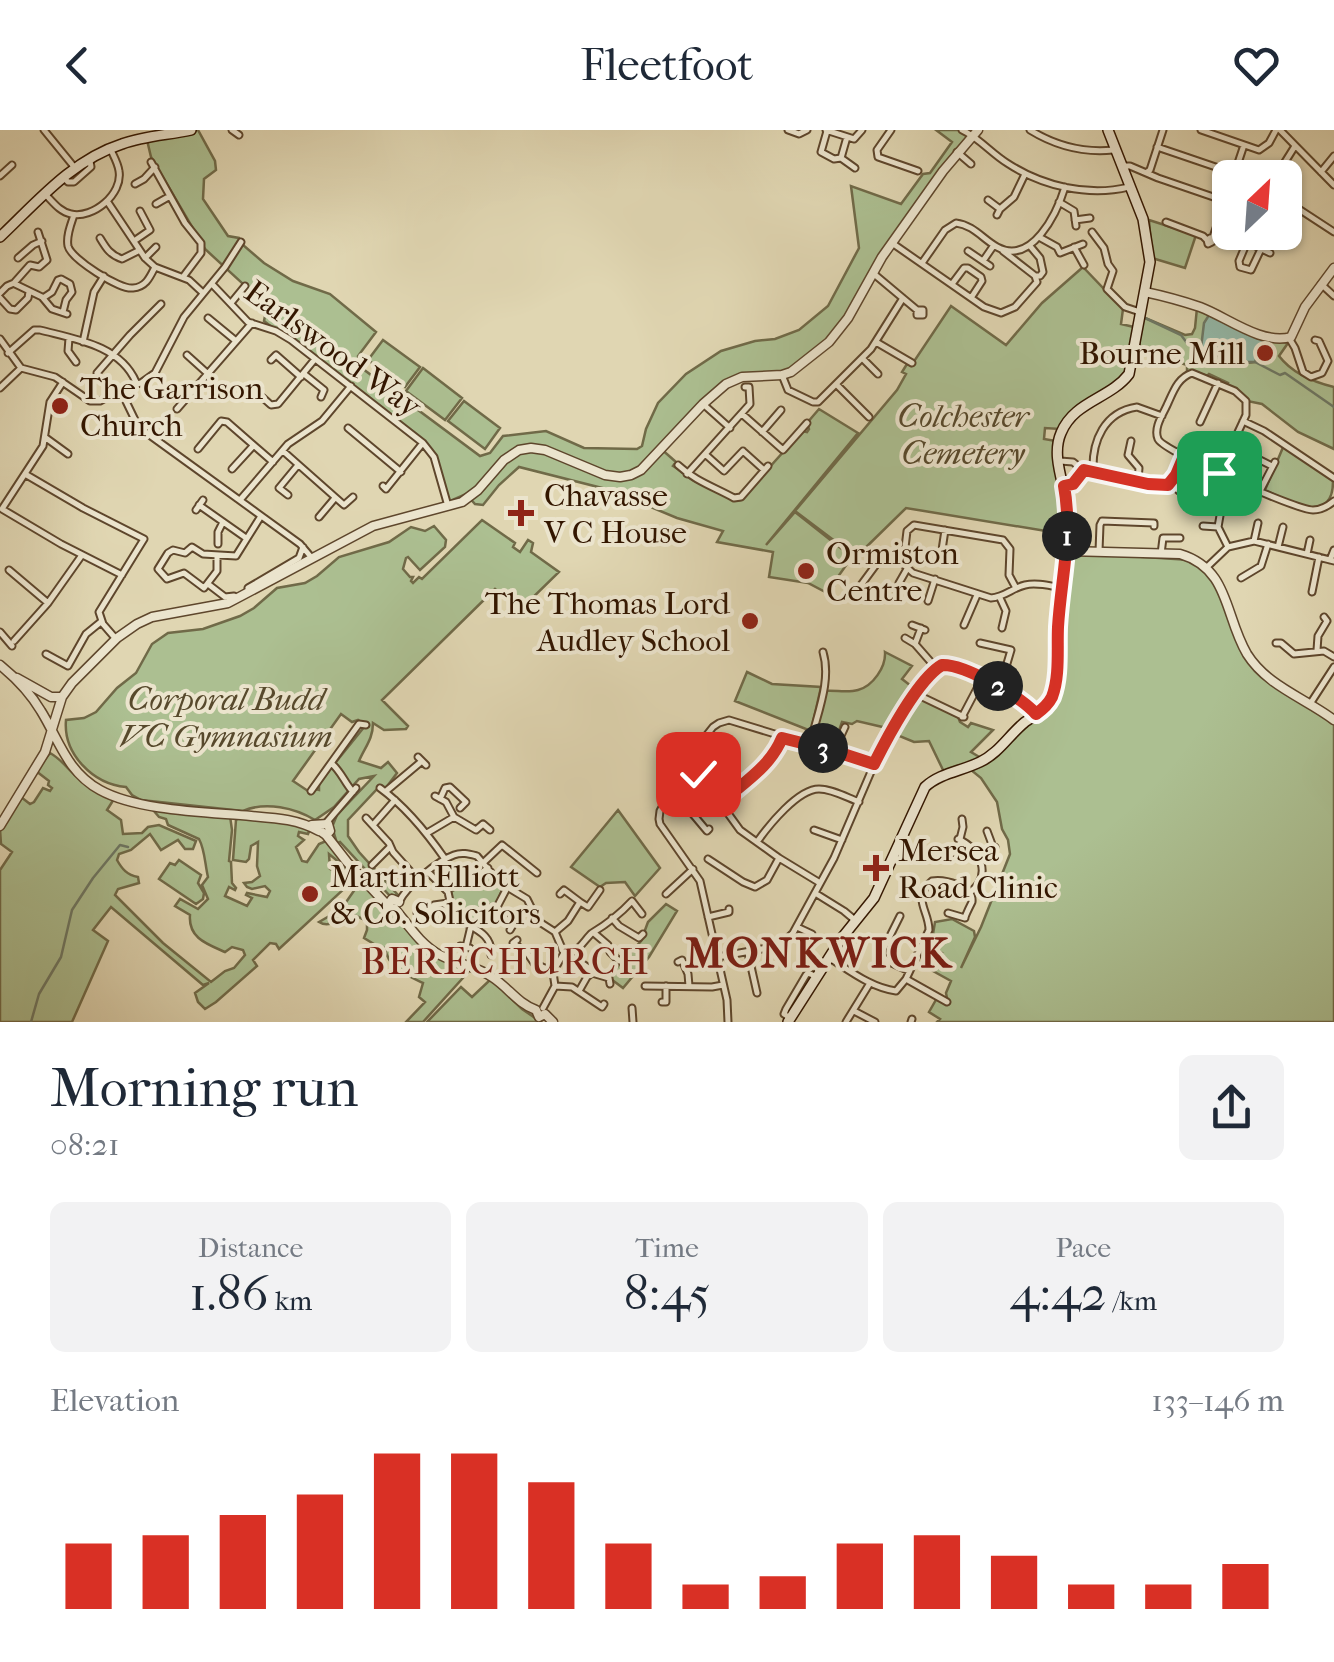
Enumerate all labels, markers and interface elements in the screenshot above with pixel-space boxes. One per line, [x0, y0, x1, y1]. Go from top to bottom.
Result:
icon: back [50, 38, 105, 93]
icon: heart [1229, 38, 1284, 93]
text: Fleetfoot [581, 39, 753, 92]
north arrow [1212, 160, 1302, 250]
map controls [1212, 160, 1302, 250]
street label: Earlswood Way [238, 273, 429, 426]
place label: Bourne Mill [1079, 335, 1245, 372]
marker: Bourne Mill [1254, 342, 1276, 364]
place label: The Garrison Church [80, 370, 264, 444]
marker: The Garrison Church [49, 395, 71, 417]
park label: Colchester Cemetery [897, 398, 1031, 472]
pin [1177, 431, 1262, 516]
icon: arrive [1192, 446, 1247, 501]
place label: Chavasse V C House [543, 477, 687, 551]
marker: Chavasse V C House [508, 500, 534, 526]
pin: 1 [1042, 511, 1092, 561]
text: 1 [1062, 519, 1072, 552]
place label: Ormiston Centre [826, 535, 959, 609]
marker: Ormiston Centre [795, 560, 817, 582]
place label: The Thomas Lord Audley School [485, 585, 731, 659]
marker: The Thomas Lord Audley School [739, 610, 761, 632]
pin: 2 [973, 661, 1023, 711]
text: 2 [991, 669, 1005, 702]
park label: Corporal Budd VC Gymnasium [119, 681, 333, 755]
pin: 3 [798, 723, 848, 773]
text: 3 [817, 731, 829, 764]
pin [656, 732, 741, 817]
icon: check [671, 747, 726, 802]
place label: Mersea Road Clinic [898, 832, 1058, 906]
marker: Mersea Road Clinic [863, 855, 889, 881]
place label: Martin Elliott & Co. Solicitors [330, 858, 541, 932]
marker: Martin Elliott & Co. Solicitors [299, 883, 321, 905]
district label: MONKWICK [685, 929, 953, 978]
district label: BERECHURCH [361, 939, 651, 984]
button: share [1179, 1055, 1284, 1160]
text: Morning run [50, 1056, 358, 1120]
text: 08:21 [50, 1126, 119, 1163]
text: Distance [198, 1231, 303, 1264]
text: Time [635, 1231, 699, 1264]
text: Pace [1055, 1231, 1111, 1264]
text: 1.86 [189, 1264, 269, 1323]
text: 8:45 [623, 1264, 711, 1323]
text: 4:42 [1010, 1264, 1106, 1323]
text: km [269, 1284, 312, 1317]
text: /km [1106, 1284, 1157, 1317]
text: Elevation [50, 1382, 179, 1419]
text: 133–146 m [1151, 1382, 1284, 1419]

